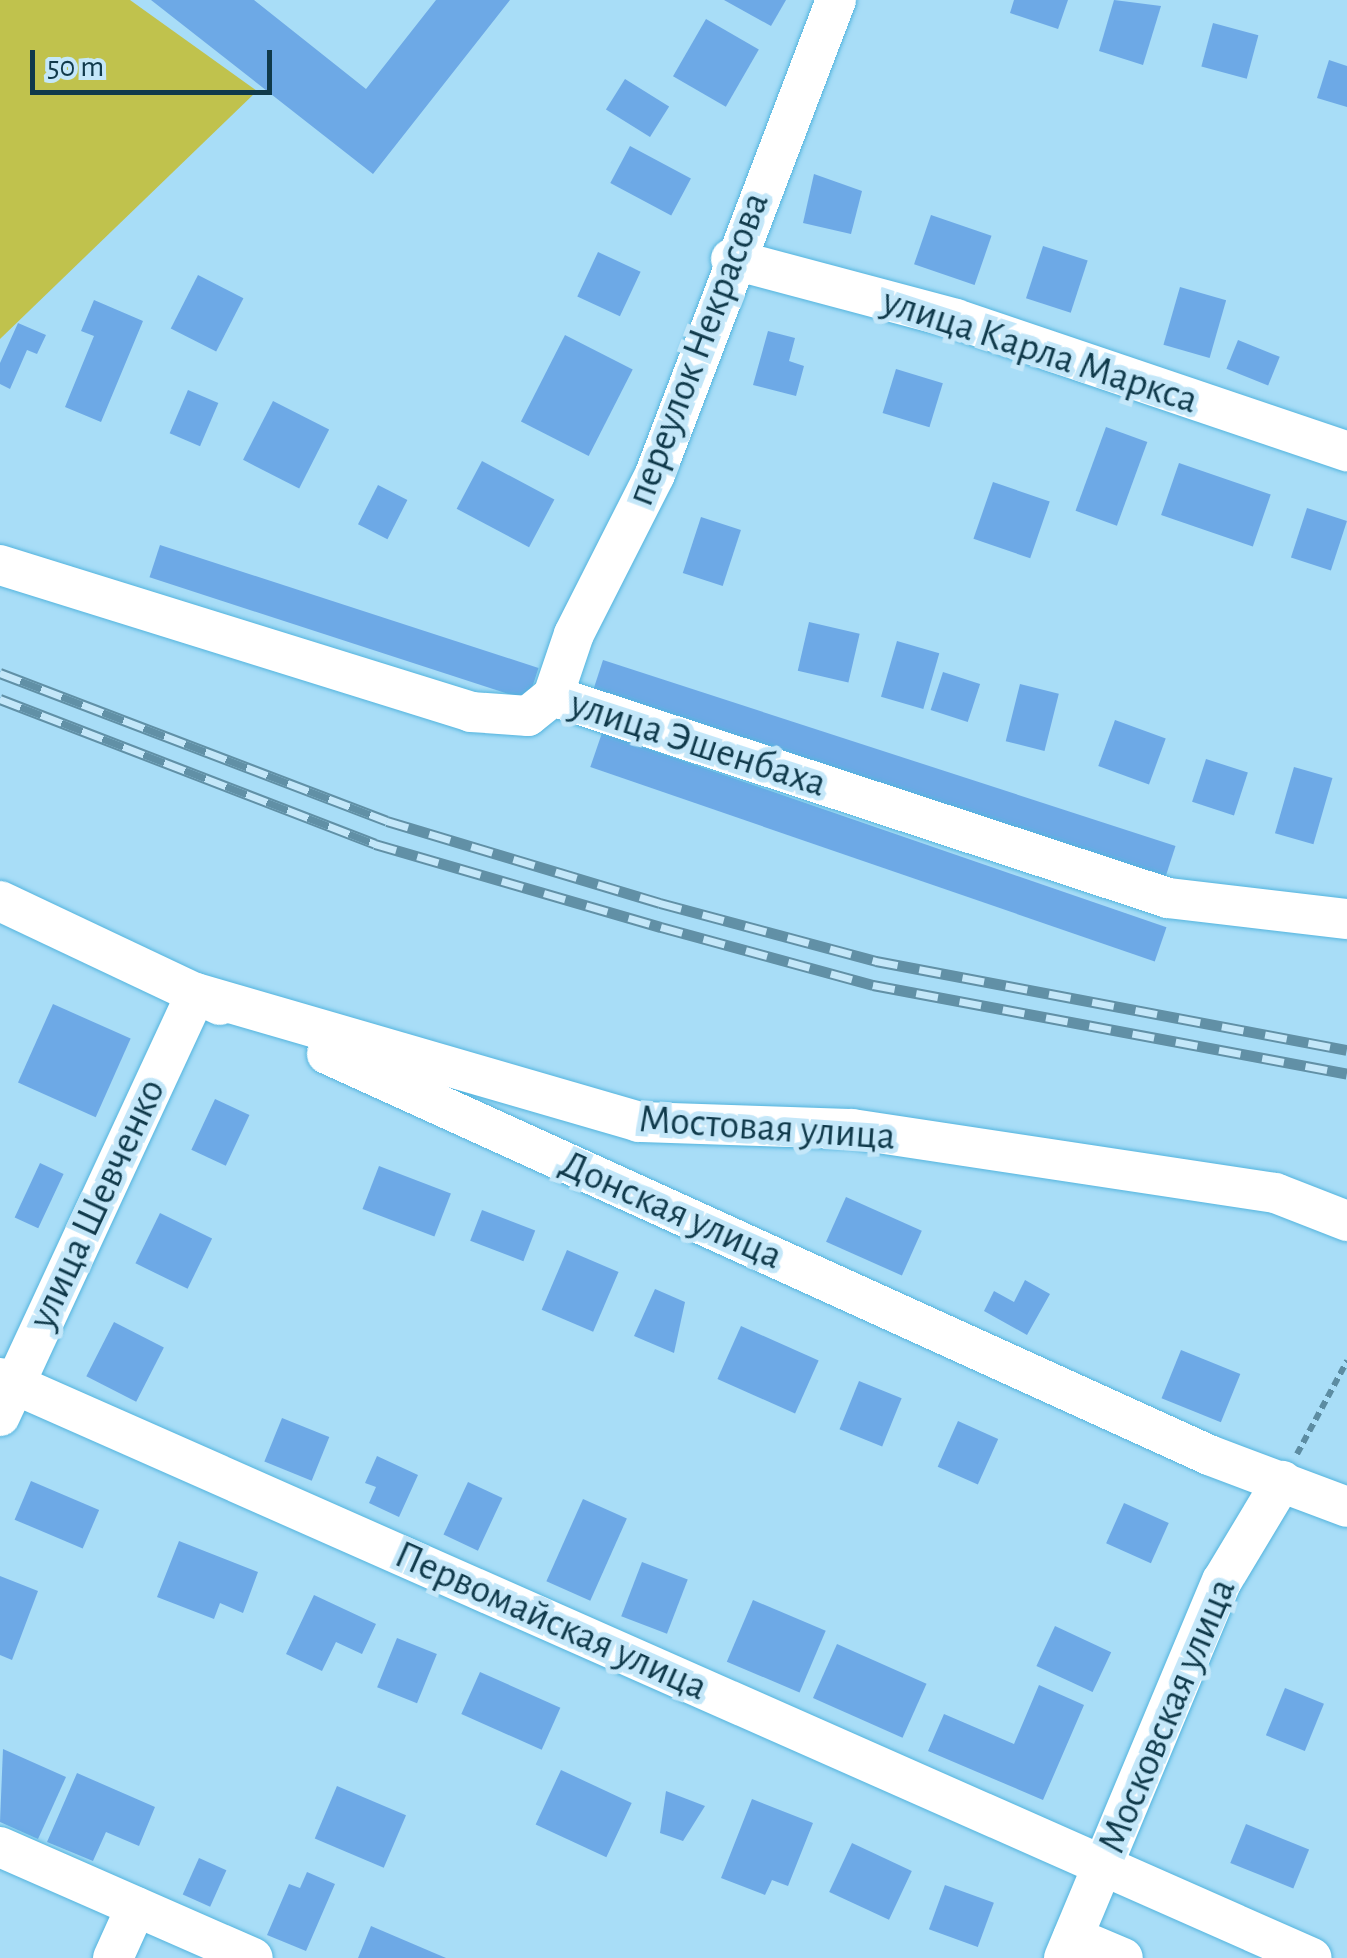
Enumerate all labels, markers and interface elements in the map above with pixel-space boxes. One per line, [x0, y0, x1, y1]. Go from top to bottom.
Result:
scale bar [35, 30, 278, 92]
text: 50 m [47, 52, 104, 82]
street label: переулок Некрасова [616, 186, 780, 512]
street label: улица Карла Маркса [876, 277, 1204, 425]
street label: улица Эшенбаха [564, 680, 832, 808]
street label: улица Шевченко [18, 1071, 176, 1337]
street label: Мостовая улица [637, 1095, 897, 1161]
street label: Донская улица [553, 1140, 789, 1280]
street label: Первомайская улица [387, 1531, 715, 1711]
street label: Московская улица [1087, 1571, 1247, 1861]

